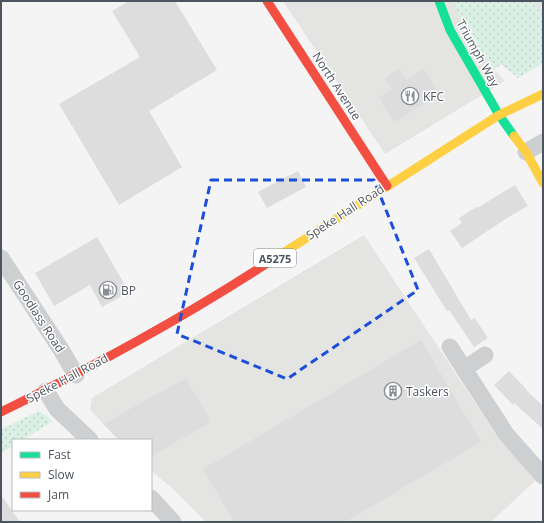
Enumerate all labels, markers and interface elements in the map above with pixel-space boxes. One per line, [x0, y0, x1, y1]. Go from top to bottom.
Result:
street label: Triumph Way [452, 16, 504, 91]
street label: North Avenue [309, 49, 365, 123]
restaurant icon: KFC [400, 86, 420, 106]
place label: KFC [423, 88, 445, 105]
street label: Speke Hall Road [303, 180, 387, 244]
road number: A5275 [254, 249, 296, 267]
street label: Goodlass Road [9, 276, 69, 356]
fuel station icon: BP [98, 280, 118, 300]
place label: BP [121, 282, 136, 299]
street label: Speke Hall Road [23, 349, 111, 407]
building icon: Taskers [383, 381, 403, 401]
place label: Taskers [406, 383, 449, 400]
legend [12, 439, 152, 511]
text: Fast [48, 446, 71, 463]
text: Slow [48, 466, 75, 483]
text: Jam [47, 486, 69, 503]

